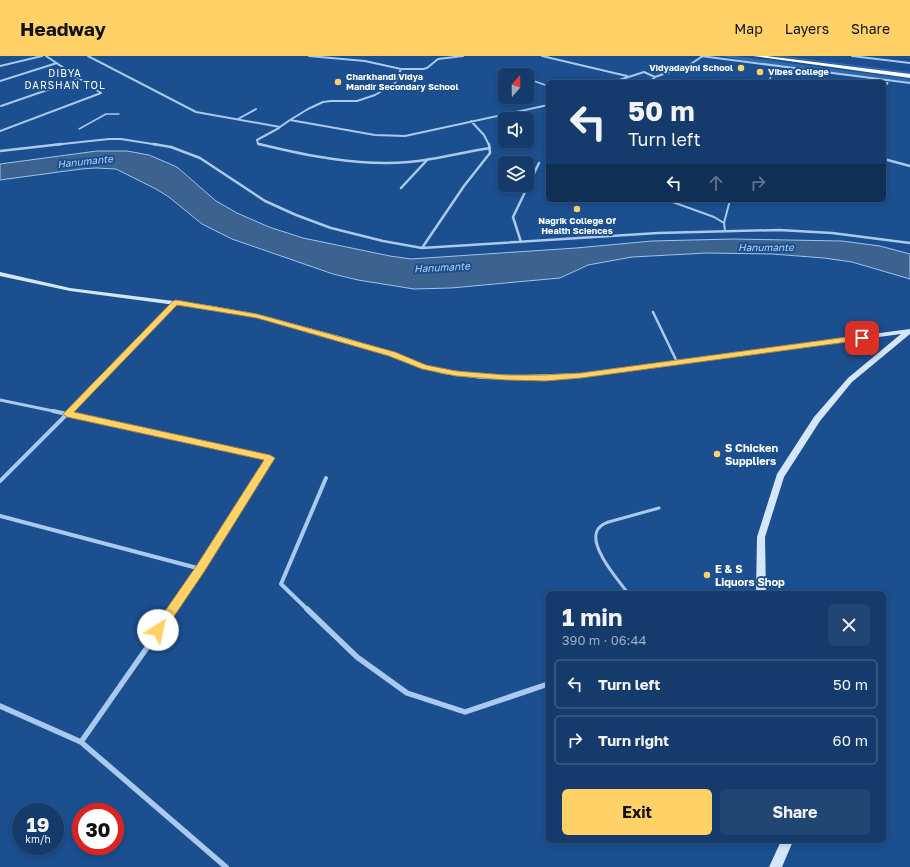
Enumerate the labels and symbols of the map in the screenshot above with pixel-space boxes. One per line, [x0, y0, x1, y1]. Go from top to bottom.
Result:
place label: Vidyadayini School [649, 62, 733, 73]
marker: Vidyadayini School [736, 63, 746, 73]
place label: Vibes College [768, 66, 830, 77]
district label: DIBYA DARSHAN TOL [24, 67, 106, 91]
marker: Vibes College [755, 67, 765, 77]
north arrow [498, 68, 534, 104]
place label: Charkhandi Vidya Mandir Secondary School [346, 71, 458, 92]
marker: Charkhandi Vidya Mandir Secondary School [333, 77, 343, 87]
water label: Hanumante [57, 152, 115, 170]
marker: Nagrik College Of Health Sciences [572, 204, 582, 214]
place label: Nagrik College Of Health Sciences [538, 215, 616, 236]
water label: Hanumante [738, 241, 795, 253]
water label: Hanumante [414, 259, 471, 274]
pin [845, 321, 879, 355]
place label: S Chicken Suppliers [725, 441, 779, 467]
marker: S Chicken Suppliers [712, 449, 722, 459]
place label: E & S Liquors Shop [715, 562, 785, 588]
marker: E & S Liquors Shop [702, 570, 712, 580]
position arrow [137, 609, 179, 651]
speed limit sign: 30 [72, 803, 124, 855]

